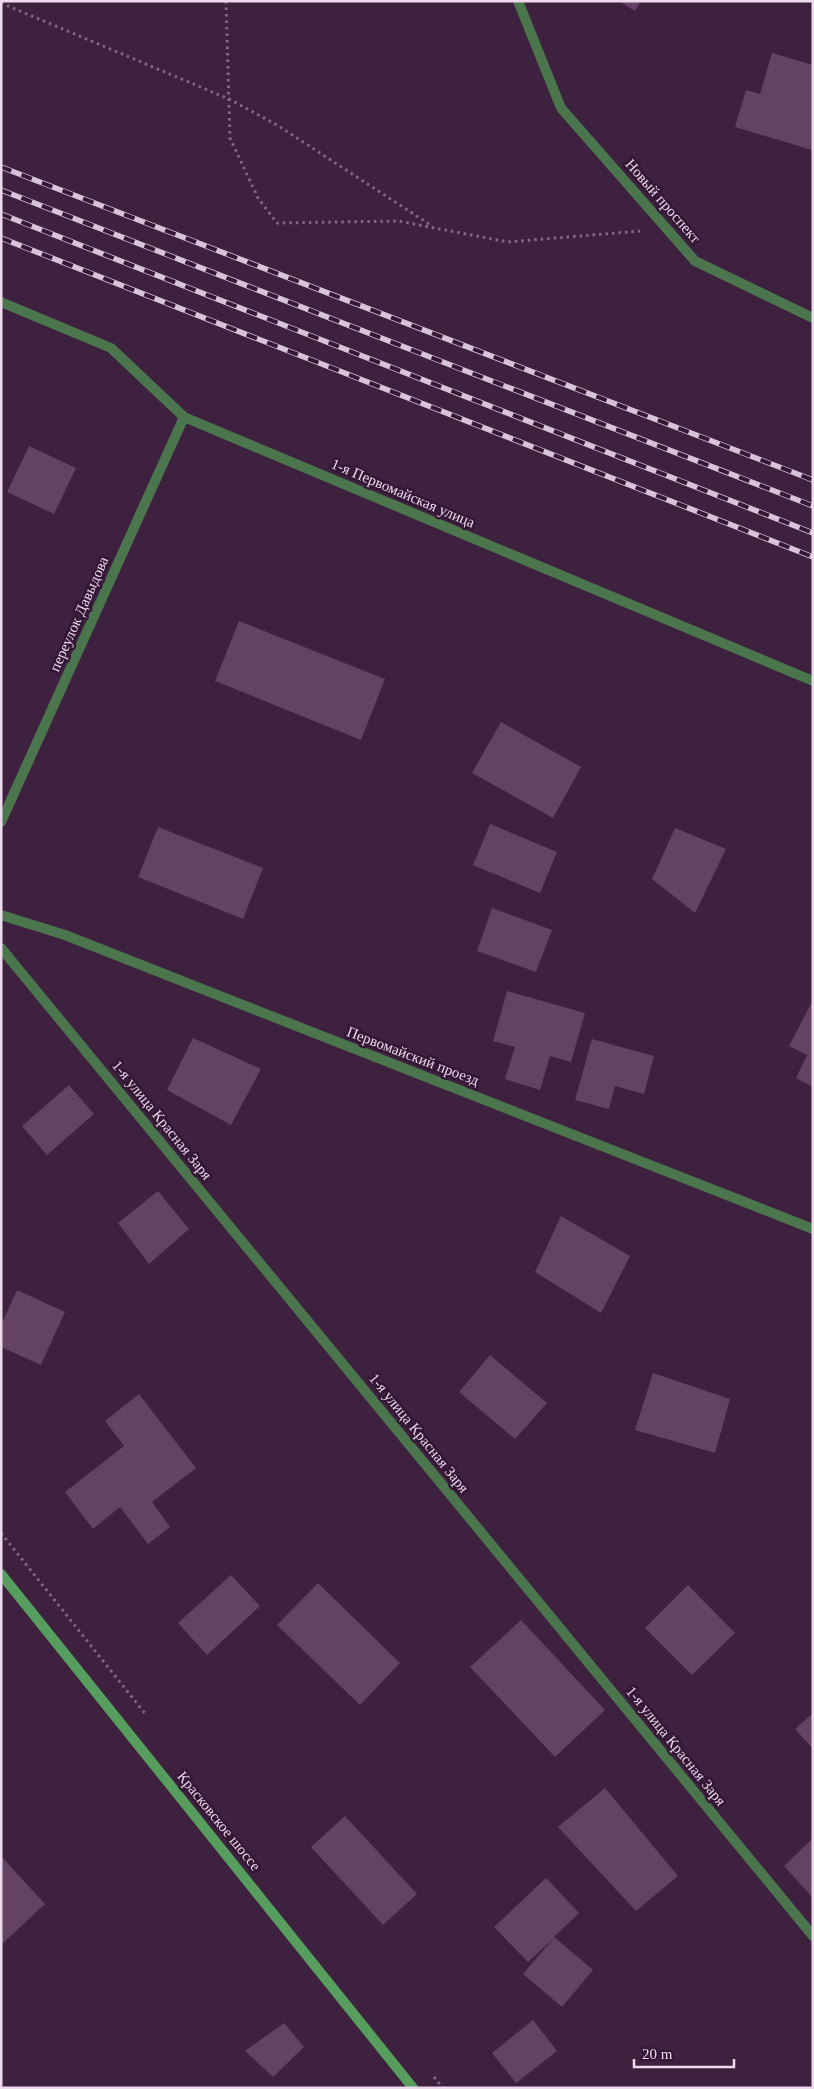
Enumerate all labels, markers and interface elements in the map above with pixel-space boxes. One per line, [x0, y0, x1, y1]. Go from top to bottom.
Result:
street label: Новый проспект [622, 156, 704, 246]
street label: 1-я Первомайская улица [329, 455, 478, 531]
street label: переулок Давыдова [46, 554, 112, 674]
street label: Первомайский проезд [345, 1023, 482, 1089]
street label: 1-я улица Красная Заря [109, 1057, 215, 1183]
street label: 1-я улица Красная Заря [366, 1370, 472, 1496]
street label: 1-я улица Красная Заря [623, 1683, 729, 1809]
street label: Красковское шоссе [174, 1768, 264, 1874]
scale bar [634, 2036, 734, 2068]
text: 20 m [642, 2046, 673, 2062]

